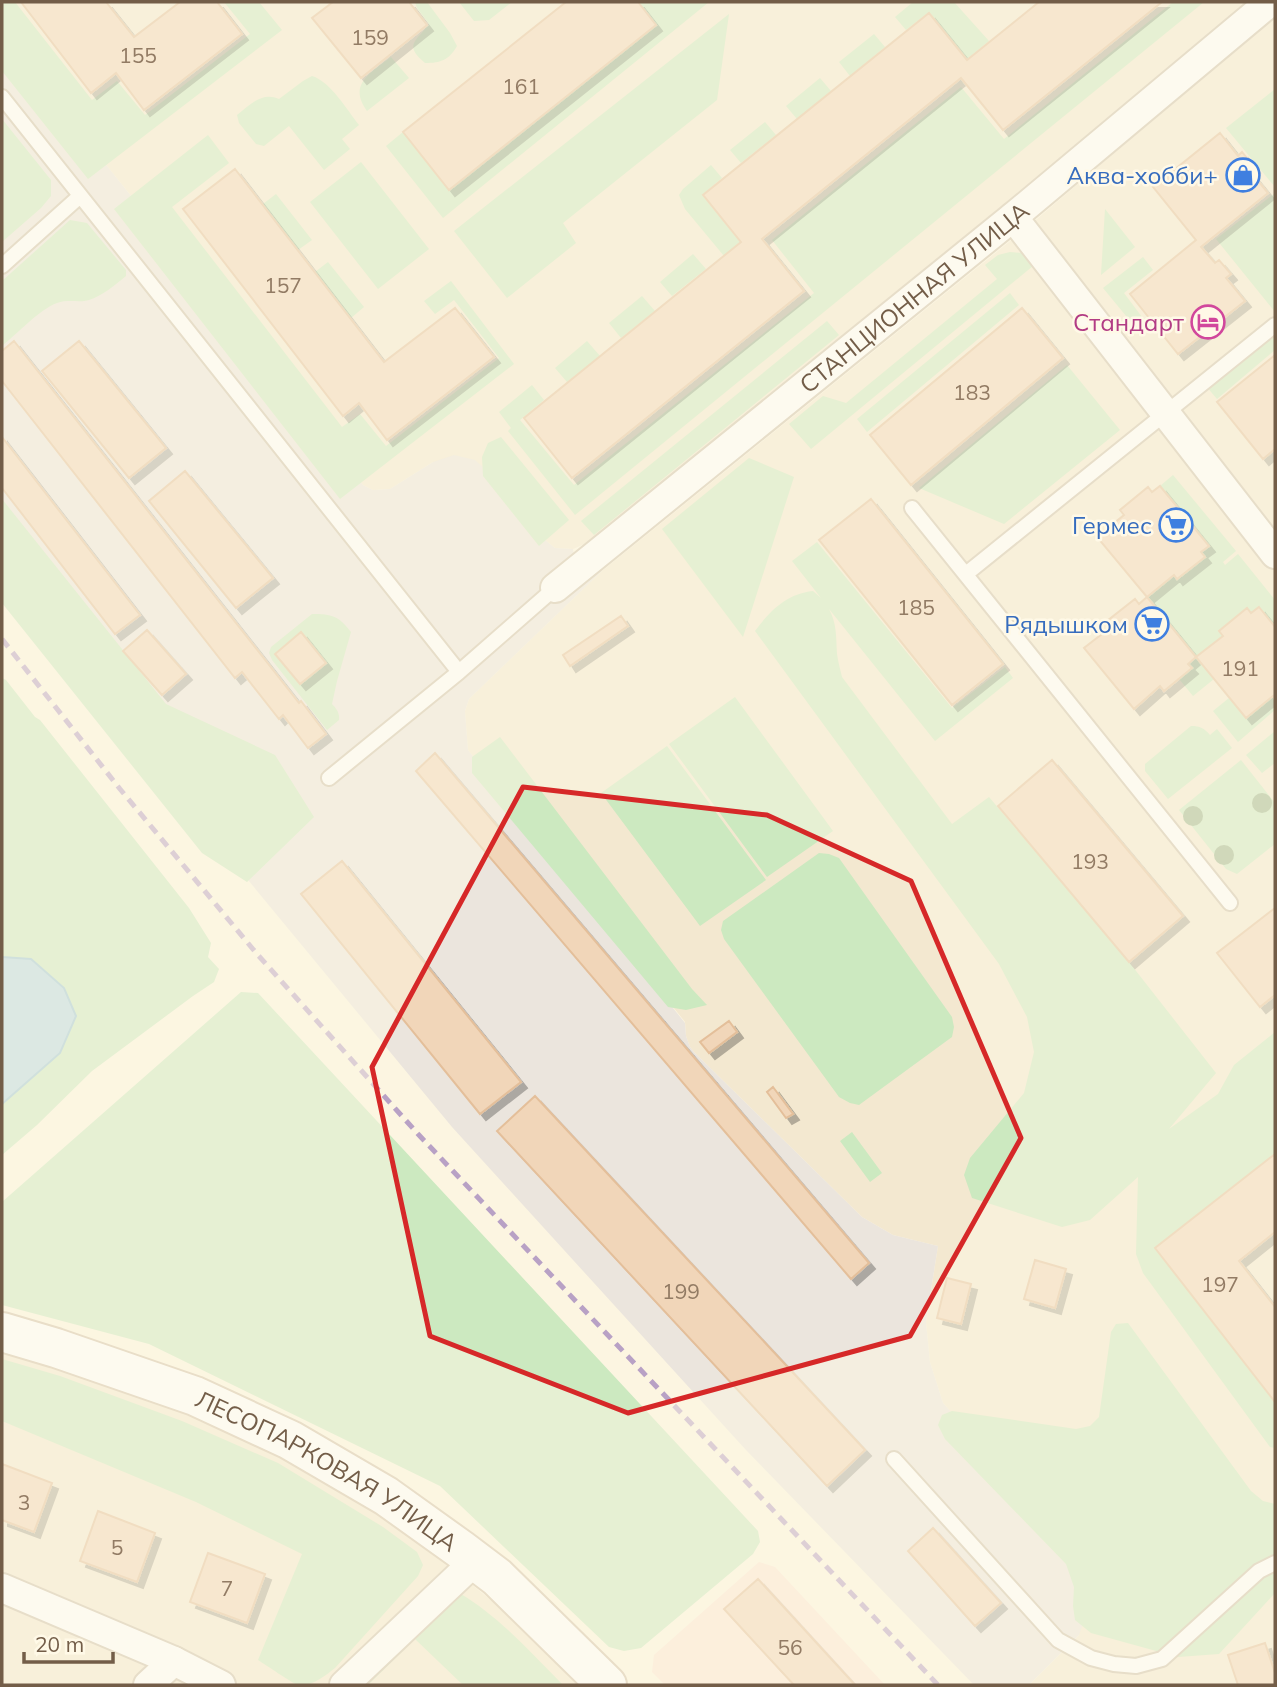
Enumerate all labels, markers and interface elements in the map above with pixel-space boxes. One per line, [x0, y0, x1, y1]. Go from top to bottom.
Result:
house number: 159 [351, 24, 389, 50]
house number: 155 [119, 42, 157, 68]
house number: 161 [502, 73, 540, 99]
shop icon: Аква-хобби+ [1224, 156, 1262, 194]
place label: Аква-хобби+ [1066, 160, 1218, 190]
street label: СТАНЦИОННАЯ УЛИЦА [793, 195, 1035, 399]
house number: 157 [264, 272, 302, 298]
hotel icon: Стандарт [1189, 303, 1227, 341]
place label: Стандарт [1073, 307, 1184, 337]
house number: 183 [953, 379, 991, 405]
supermarket icon: Гермес [1157, 506, 1195, 544]
place label: Гермес [1072, 510, 1152, 540]
house number: 185 [897, 594, 935, 620]
supermarket icon: Рядышком [1133, 605, 1171, 643]
place label: Рядышком [1004, 609, 1128, 639]
house number: 191 [1221, 655, 1259, 681]
house number: 193 [1071, 848, 1109, 874]
house number: 197 [1201, 1271, 1239, 1297]
house number: 199 [662, 1278, 700, 1304]
street label: ЛЕСОПАРКОВАЯ УЛИЦА [191, 1383, 464, 1558]
house number: 3 [18, 1489, 30, 1515]
house number: 5 [111, 1534, 123, 1560]
house number: 7 [221, 1575, 233, 1601]
scale bar [24, 1620, 114, 1664]
text: 20 m [35, 1631, 84, 1657]
house number: 56 [777, 1634, 803, 1660]

